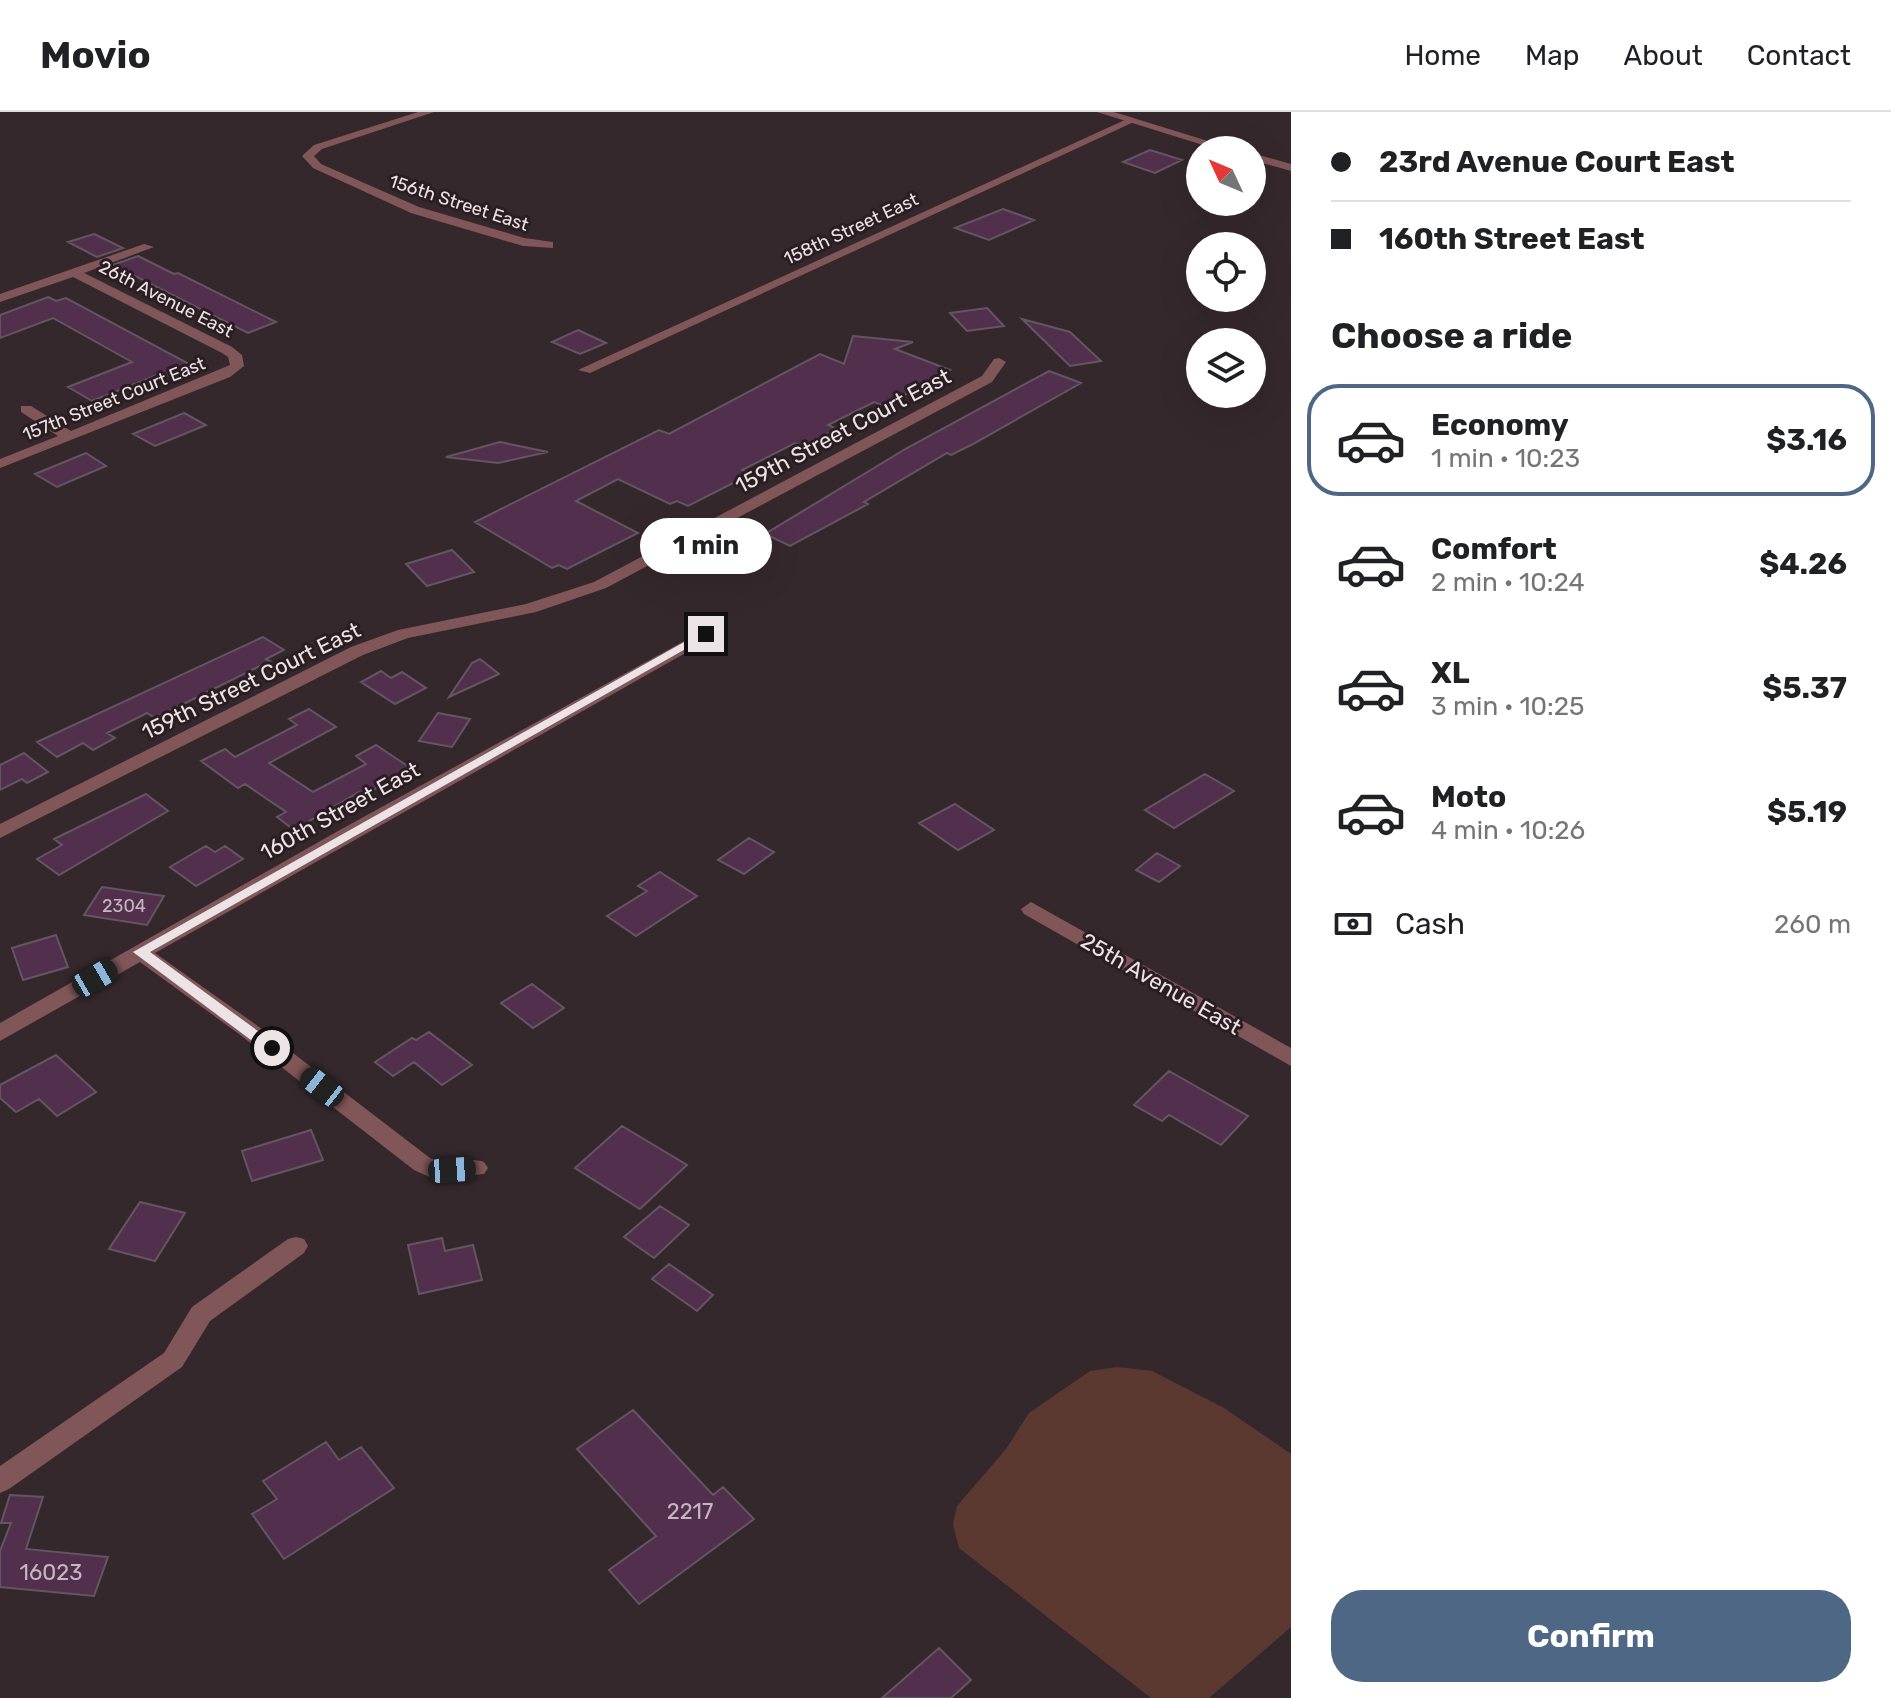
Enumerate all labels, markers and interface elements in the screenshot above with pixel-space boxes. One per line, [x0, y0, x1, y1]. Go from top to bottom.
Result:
text: Movio [40, 32, 151, 78]
text: Home [1404, 39, 1481, 72]
text: Map [1525, 39, 1579, 72]
text: About [1623, 39, 1703, 72]
text: Contact [1747, 39, 1851, 72]
north arrow [1186, 136, 1266, 216]
map controls [1186, 136, 1266, 408]
text: 23rd Avenue Court East [1379, 144, 1735, 180]
street label: 156th Street East [387, 170, 531, 236]
street label: 158th Street East [780, 188, 922, 270]
text: 160th Street East [1379, 221, 1645, 257]
button: locate [1186, 232, 1266, 312]
street label: 26th Avenue East [95, 256, 237, 342]
text: Choose a ride [1331, 314, 1572, 357]
button: layers [1186, 328, 1266, 408]
street label: 157th Street Court East [19, 352, 209, 446]
street label: 159th Street Court East [731, 363, 956, 499]
icon: car [1335, 404, 1407, 476]
text: Economy [1431, 407, 1569, 443]
text: $3.16 [1766, 422, 1847, 458]
text: 1 min · 10:23 [1431, 443, 1580, 474]
callout: 1 min [640, 518, 772, 574]
icon: car [1335, 528, 1407, 600]
text: 1 min [673, 530, 739, 561]
text: Comfort [1431, 531, 1557, 567]
text: $4.26 [1759, 546, 1847, 582]
text: 2 min · 10:24 [1431, 567, 1585, 598]
street label: 159th Street Court East [137, 616, 365, 746]
route end [688, 616, 724, 652]
icon: car [1335, 652, 1407, 724]
text: XL [1431, 655, 1470, 691]
text: $5.37 [1762, 670, 1847, 706]
text: 3 min · 10:25 [1431, 691, 1584, 722]
street label: 160th Street East [255, 756, 425, 866]
icon: car [1335, 776, 1407, 848]
text: Moto [1431, 779, 1506, 815]
text: $5.19 [1767, 794, 1847, 830]
text: 4 min · 10:26 [1431, 815, 1585, 846]
house number: 2304 [102, 895, 146, 917]
icon: cash [1331, 902, 1375, 946]
text: Cash [1395, 906, 1465, 942]
text: 260 m [1774, 909, 1851, 940]
street label: 25th Avenue East [1076, 927, 1246, 1041]
car [68, 956, 122, 1000]
route start [254, 1030, 290, 1066]
car [296, 1063, 348, 1111]
car [427, 1156, 477, 1184]
house number: 2217 [667, 1498, 713, 1525]
house number: 16023 [20, 1559, 82, 1586]
button: Confirm [1331, 1590, 1851, 1682]

